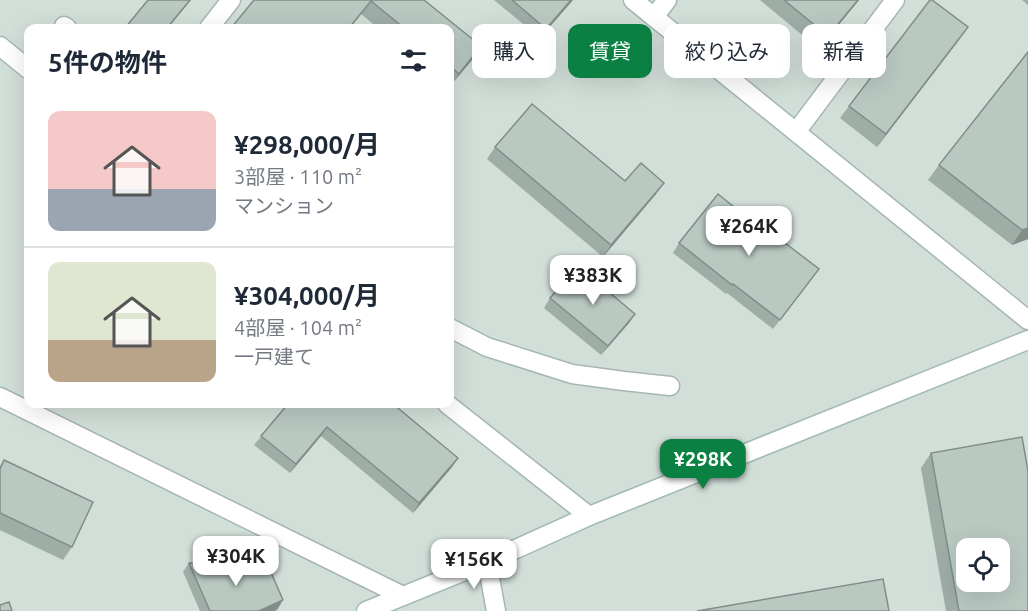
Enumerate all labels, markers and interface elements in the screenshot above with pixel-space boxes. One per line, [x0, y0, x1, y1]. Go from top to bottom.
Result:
chip: 購入 [472, 24, 556, 78]
chip: 賃貸 [568, 24, 652, 78]
chip: 絞り込み [664, 24, 790, 78]
chip: 新着 [802, 24, 886, 78]
icon: filters [397, 44, 430, 77]
text: 5件の物件 [48, 48, 167, 77]
text: ¥298,000/月 [234, 130, 380, 159]
icon: home [96, 135, 168, 207]
text: 3部屋 · 110 m² [234, 165, 362, 188]
text: マンション [234, 194, 334, 217]
pin: ¥264K [707, 206, 791, 257]
text: ¥264K [720, 214, 778, 237]
pin: ¥383K [551, 255, 635, 306]
text: ¥383K [564, 263, 622, 286]
text: ¥304,000/月 [234, 281, 380, 310]
icon: home [96, 286, 168, 358]
text: 4部屋 · 104 m² [234, 316, 362, 339]
text: 一戸建て [234, 345, 314, 368]
pin: ¥298K [661, 439, 745, 490]
text: ¥298K [674, 447, 732, 470]
pin: ¥304K [194, 536, 278, 587]
map controls [956, 538, 1010, 592]
button: locate [956, 538, 1010, 592]
pin: ¥156K [432, 539, 516, 590]
text: ¥304K [207, 544, 265, 567]
text: ¥156K [445, 547, 503, 570]

